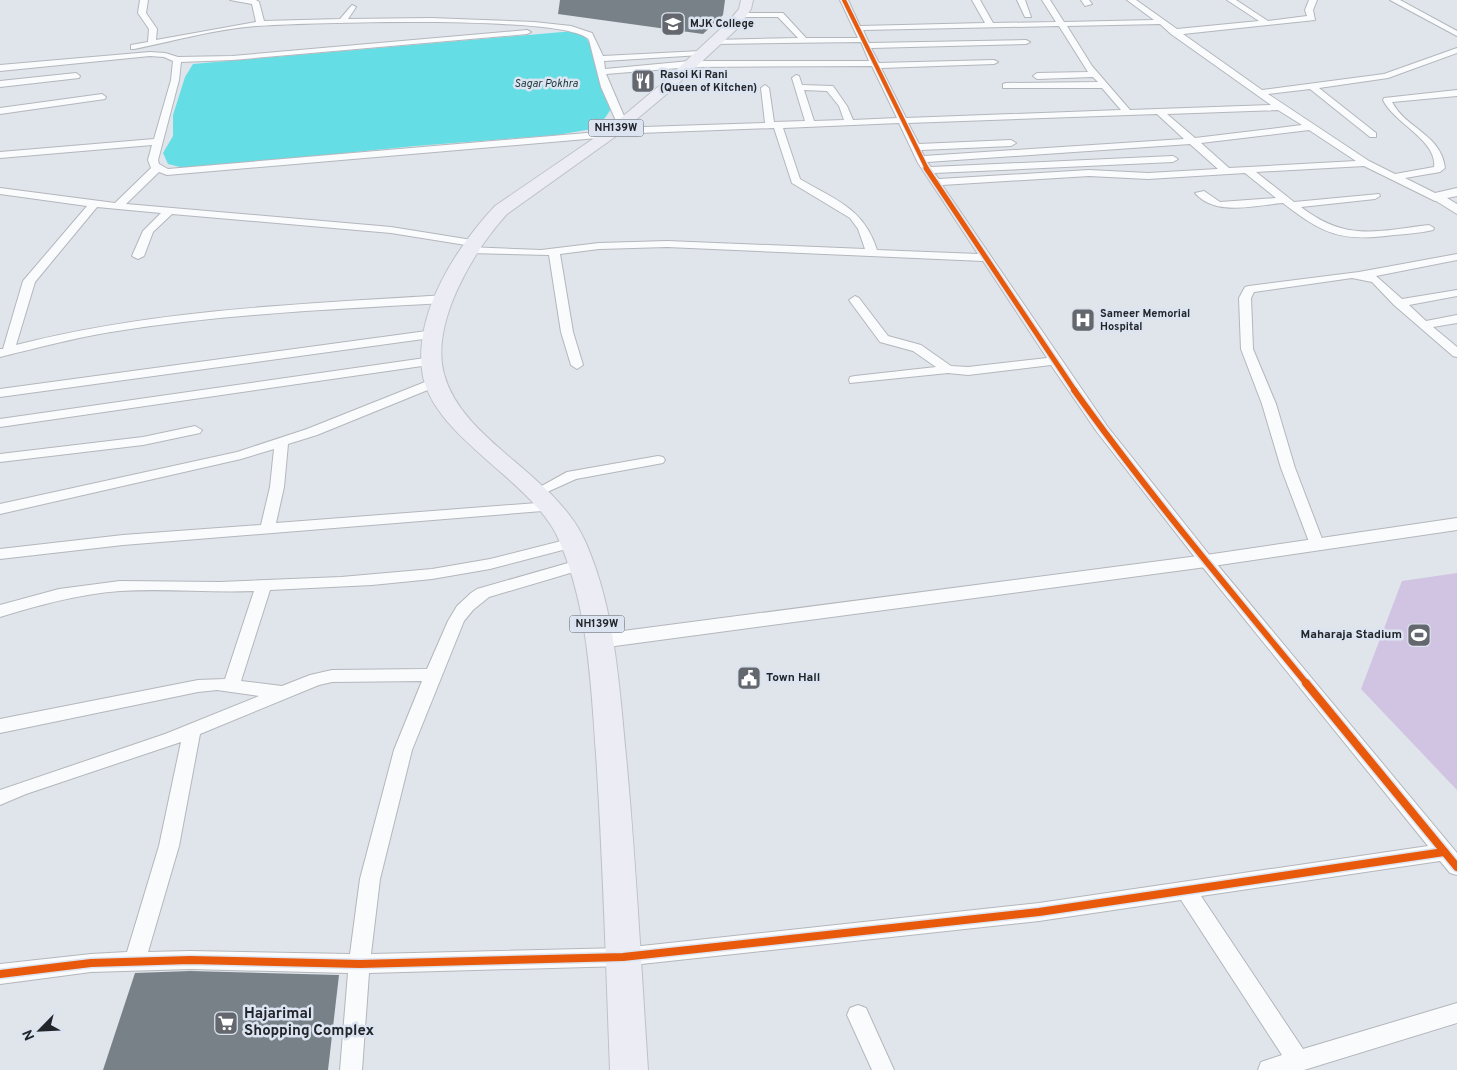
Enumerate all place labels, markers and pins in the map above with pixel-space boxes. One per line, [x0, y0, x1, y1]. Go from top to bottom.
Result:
school or university icon: MJK College [660, 11, 686, 37]
place label: MJK College [690, 17, 754, 31]
restaurant icon: Rasoi Ki Rani (Queen of Kitchen) [630, 68, 656, 94]
place label: Rasoi Ki Rani (Queen of Kitchen) [660, 68, 757, 95]
hospital icon: Sameer Memorial Hospital [1070, 307, 1096, 333]
place label: Sameer Memorial Hospital [1100, 307, 1190, 334]
sports icon: Maharaja Stadium [1406, 622, 1432, 648]
place label: Maharaja Stadium [1301, 627, 1402, 643]
public building icon: Town Hall [736, 665, 762, 691]
place label: Town Hall [766, 670, 820, 686]
place label: Hajarimal Shopping Complex [244, 1005, 374, 1041]
supermarket icon: Hajarimal Shopping Complex [213, 1010, 239, 1036]

